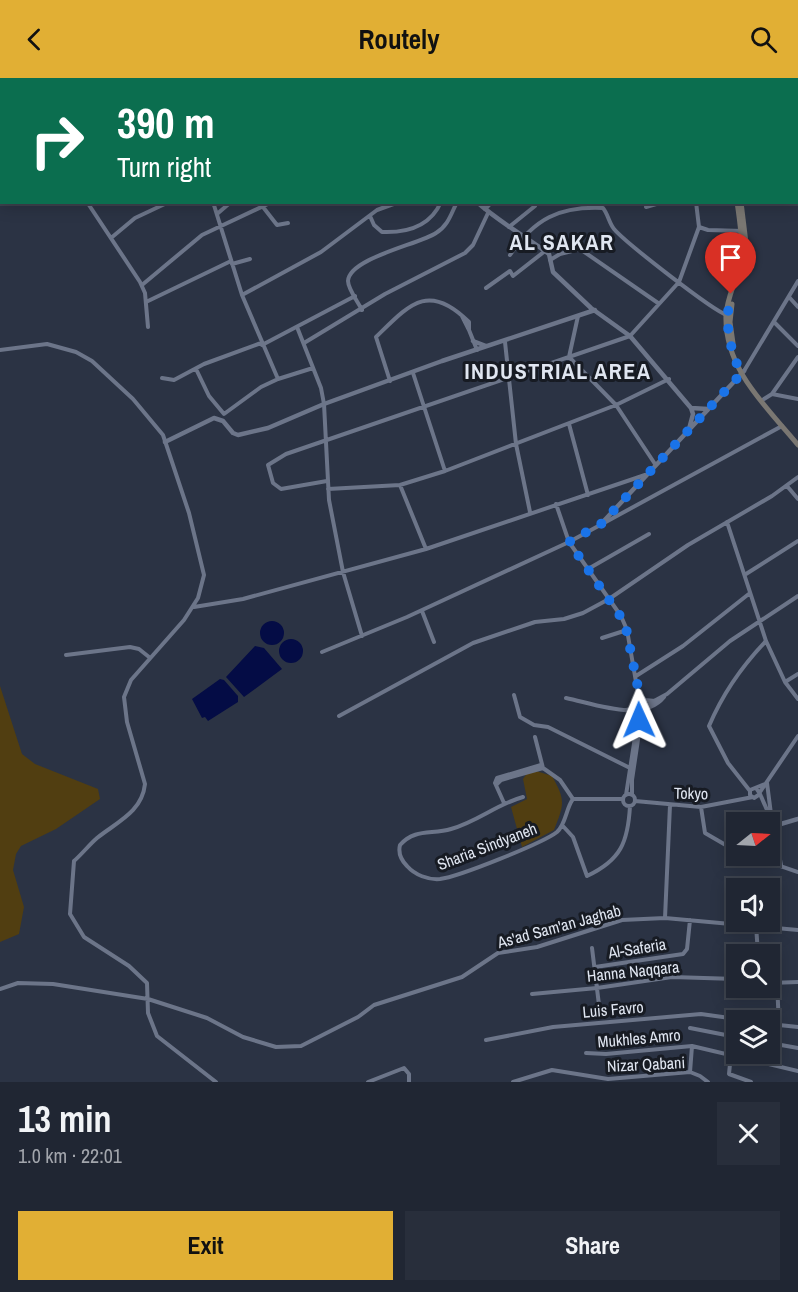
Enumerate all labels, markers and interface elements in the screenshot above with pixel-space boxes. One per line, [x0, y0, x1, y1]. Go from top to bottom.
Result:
text: Routely [358, 21, 440, 57]
icon: back [18, 23, 51, 56]
icon: search [747, 23, 780, 56]
text: 390 m [117, 95, 215, 151]
icon: right [18, 102, 96, 180]
text: Turn right [117, 149, 211, 185]
district label: AL SAKAR [510, 227, 614, 257]
pin [705, 232, 756, 294]
icon: arrive [714, 241, 747, 274]
district label: INDUSTRIAL AREA [465, 356, 651, 386]
position arrow [607, 688, 671, 752]
street label: Tokyo [674, 782, 708, 804]
north arrow [726, 812, 780, 866]
map controls [726, 812, 780, 1064]
street label: Sharia Sindyaneh [434, 817, 540, 875]
button: sound [726, 878, 780, 932]
street label: As'ad Sam'an Jaghab [494, 899, 623, 953]
street label: Al-Saferia [605, 932, 668, 964]
button: search [726, 944, 780, 998]
street label: Hanna Naqqara [586, 955, 681, 987]
street label: Luis Favro [581, 995, 645, 1023]
button: layers [726, 1010, 780, 1064]
street label: Mukhles Amro [597, 1023, 681, 1053]
street label: Nizar Qabani [606, 1051, 686, 1077]
text: 13 min [18, 1095, 112, 1143]
button: close [717, 1102, 780, 1165]
text: 1.0 km · 22:01 [18, 1142, 122, 1169]
button: Exit [18, 1211, 393, 1280]
button: Share [405, 1211, 780, 1280]

